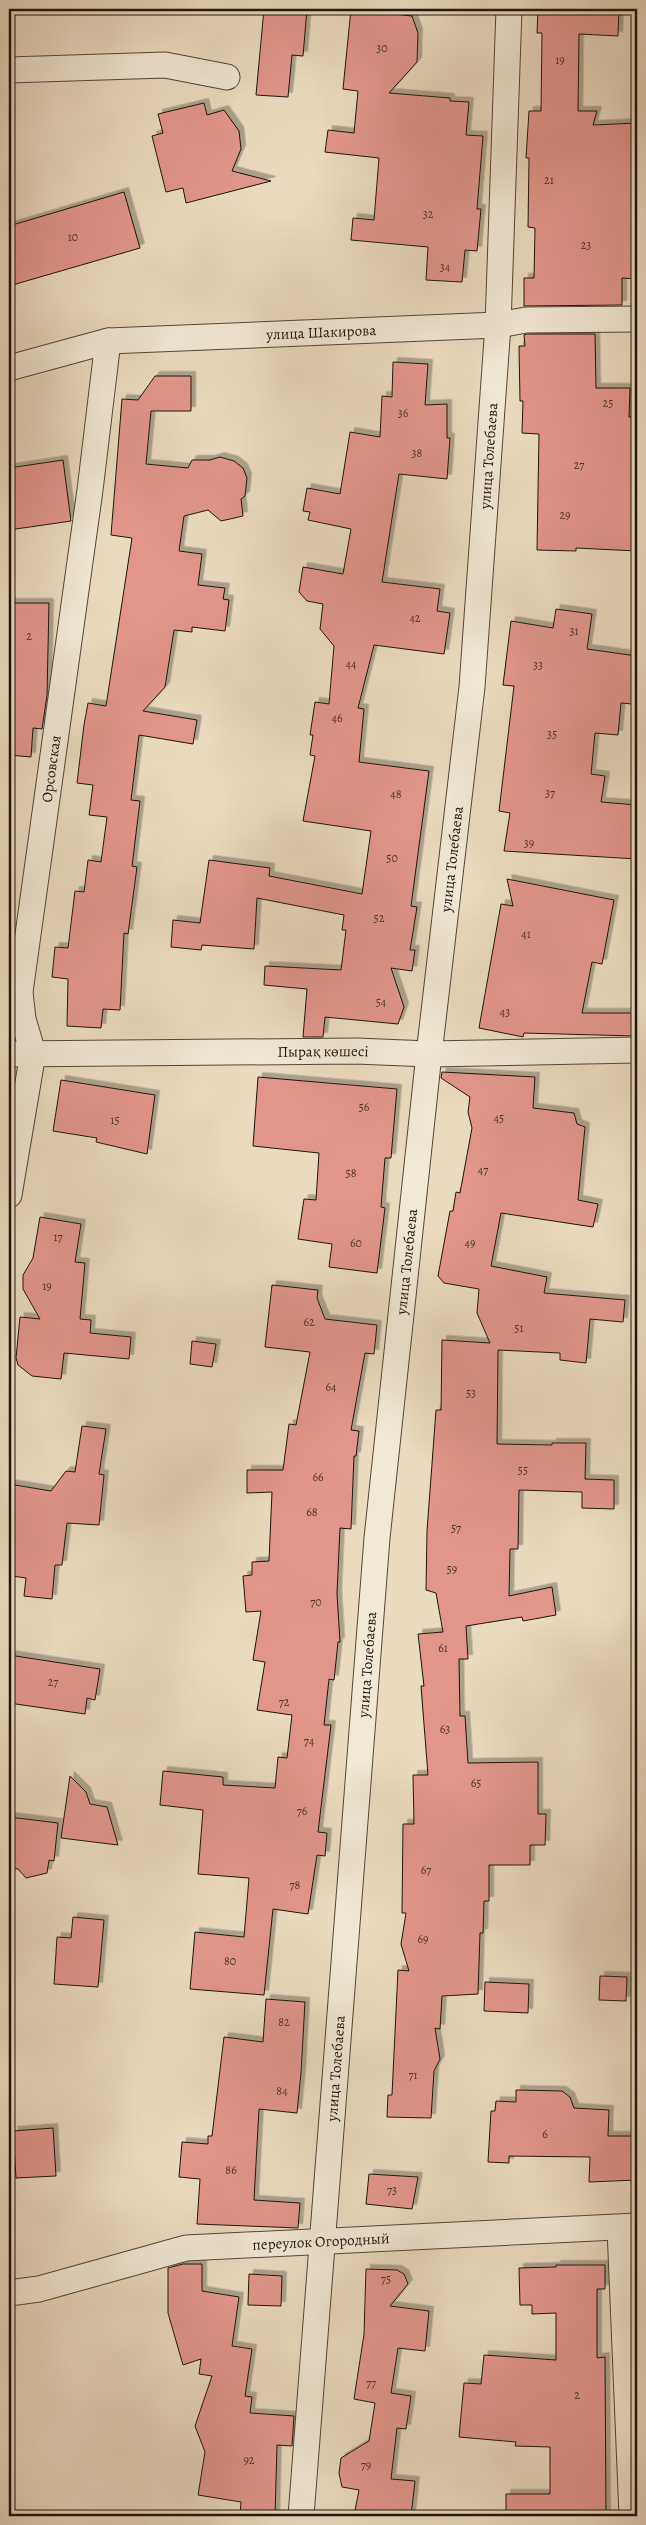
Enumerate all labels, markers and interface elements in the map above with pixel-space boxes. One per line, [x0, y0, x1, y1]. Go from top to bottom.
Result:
house number: 30 [376, 40, 388, 56]
house number: 19 [555, 52, 565, 68]
house number: 21 [544, 172, 554, 188]
house number: 32 [423, 206, 434, 222]
house number: 10 [68, 229, 78, 245]
house number: 23 [581, 237, 591, 253]
house number: 34 [440, 259, 451, 275]
street label: улица Шакирова [265, 320, 377, 345]
house number: 25 [603, 395, 613, 411]
street label: улица Толебаева [475, 402, 502, 511]
house number: 36 [398, 405, 409, 421]
house number: 38 [412, 445, 423, 461]
house number: 27 [574, 457, 585, 473]
house number: 29 [559, 507, 571, 523]
house number: 42 [409, 610, 421, 626]
house number: 31 [569, 623, 579, 639]
house number: 2 [26, 628, 32, 644]
house number: 44 [346, 656, 357, 672]
house number: 33 [533, 657, 543, 673]
house number: 46 [332, 710, 343, 726]
house number: 35 [547, 726, 557, 742]
street label: Орсовская [37, 734, 66, 804]
house number: 37 [545, 785, 556, 801]
house number: 48 [390, 786, 402, 802]
street label: улица Толебаева [436, 805, 468, 914]
house number: 39 [524, 835, 534, 851]
house number: 50 [386, 850, 398, 866]
house number: 52 [374, 910, 385, 926]
house number: 41 [521, 926, 531, 942]
house number: 54 [376, 994, 387, 1010]
house number: 43 [500, 1004, 510, 1020]
street label: Пырақ көшесі [277, 1041, 369, 1062]
house number: 56 [359, 1099, 370, 1115]
house number: 45 [494, 1110, 504, 1126]
house number: 15 [110, 1112, 120, 1128]
house number: 47 [478, 1162, 489, 1178]
house number: 58 [346, 1165, 357, 1181]
street label: улица Толебаева [391, 1208, 422, 1316]
house number: 17 [53, 1229, 64, 1245]
house number: 60 [350, 1235, 362, 1251]
house number: 49 [465, 1235, 475, 1251]
house number: 19 [42, 1278, 52, 1294]
house number: 62 [303, 1314, 315, 1330]
house number: 51 [514, 1320, 524, 1336]
house number: 64 [326, 1379, 337, 1395]
house number: 53 [466, 1385, 476, 1401]
house number: 55 [518, 1462, 528, 1478]
house number: 66 [312, 1469, 324, 1485]
house number: 68 [306, 1504, 318, 1520]
house number: 57 [451, 1520, 462, 1536]
house number: 59 [447, 1561, 457, 1577]
house number: 70 [310, 1594, 322, 1610]
street label: улица Толебаева [353, 1611, 381, 1719]
house number: 61 [438, 1640, 448, 1656]
house number: 27 [48, 1674, 59, 1690]
house number: 72 [279, 1694, 290, 1710]
house number: 63 [440, 1721, 450, 1737]
house number: 74 [304, 1733, 315, 1749]
house number: 65 [471, 1775, 481, 1791]
house number: 76 [297, 1803, 308, 1819]
house number: 67 [421, 1862, 432, 1878]
house number: 78 [290, 1877, 301, 1893]
house number: 69 [417, 1931, 429, 1947]
house number: 80 [224, 1953, 236, 1969]
house number: 82 [278, 2014, 290, 2030]
street label: улица Толебаева [322, 2015, 350, 2123]
house number: 71 [408, 2067, 418, 2083]
house number: 84 [276, 2083, 288, 2099]
house number: 6 [542, 2126, 548, 2142]
house number: 86 [225, 2162, 237, 2178]
house number: 73 [387, 2182, 397, 2198]
street label: переулок Огородный [252, 2228, 390, 2255]
house number: 75 [381, 2271, 391, 2287]
house number: 77 [366, 2375, 377, 2391]
house number: 2 [574, 2387, 580, 2403]
house number: 92 [243, 2452, 255, 2468]
house number: 79 [361, 2457, 371, 2473]

